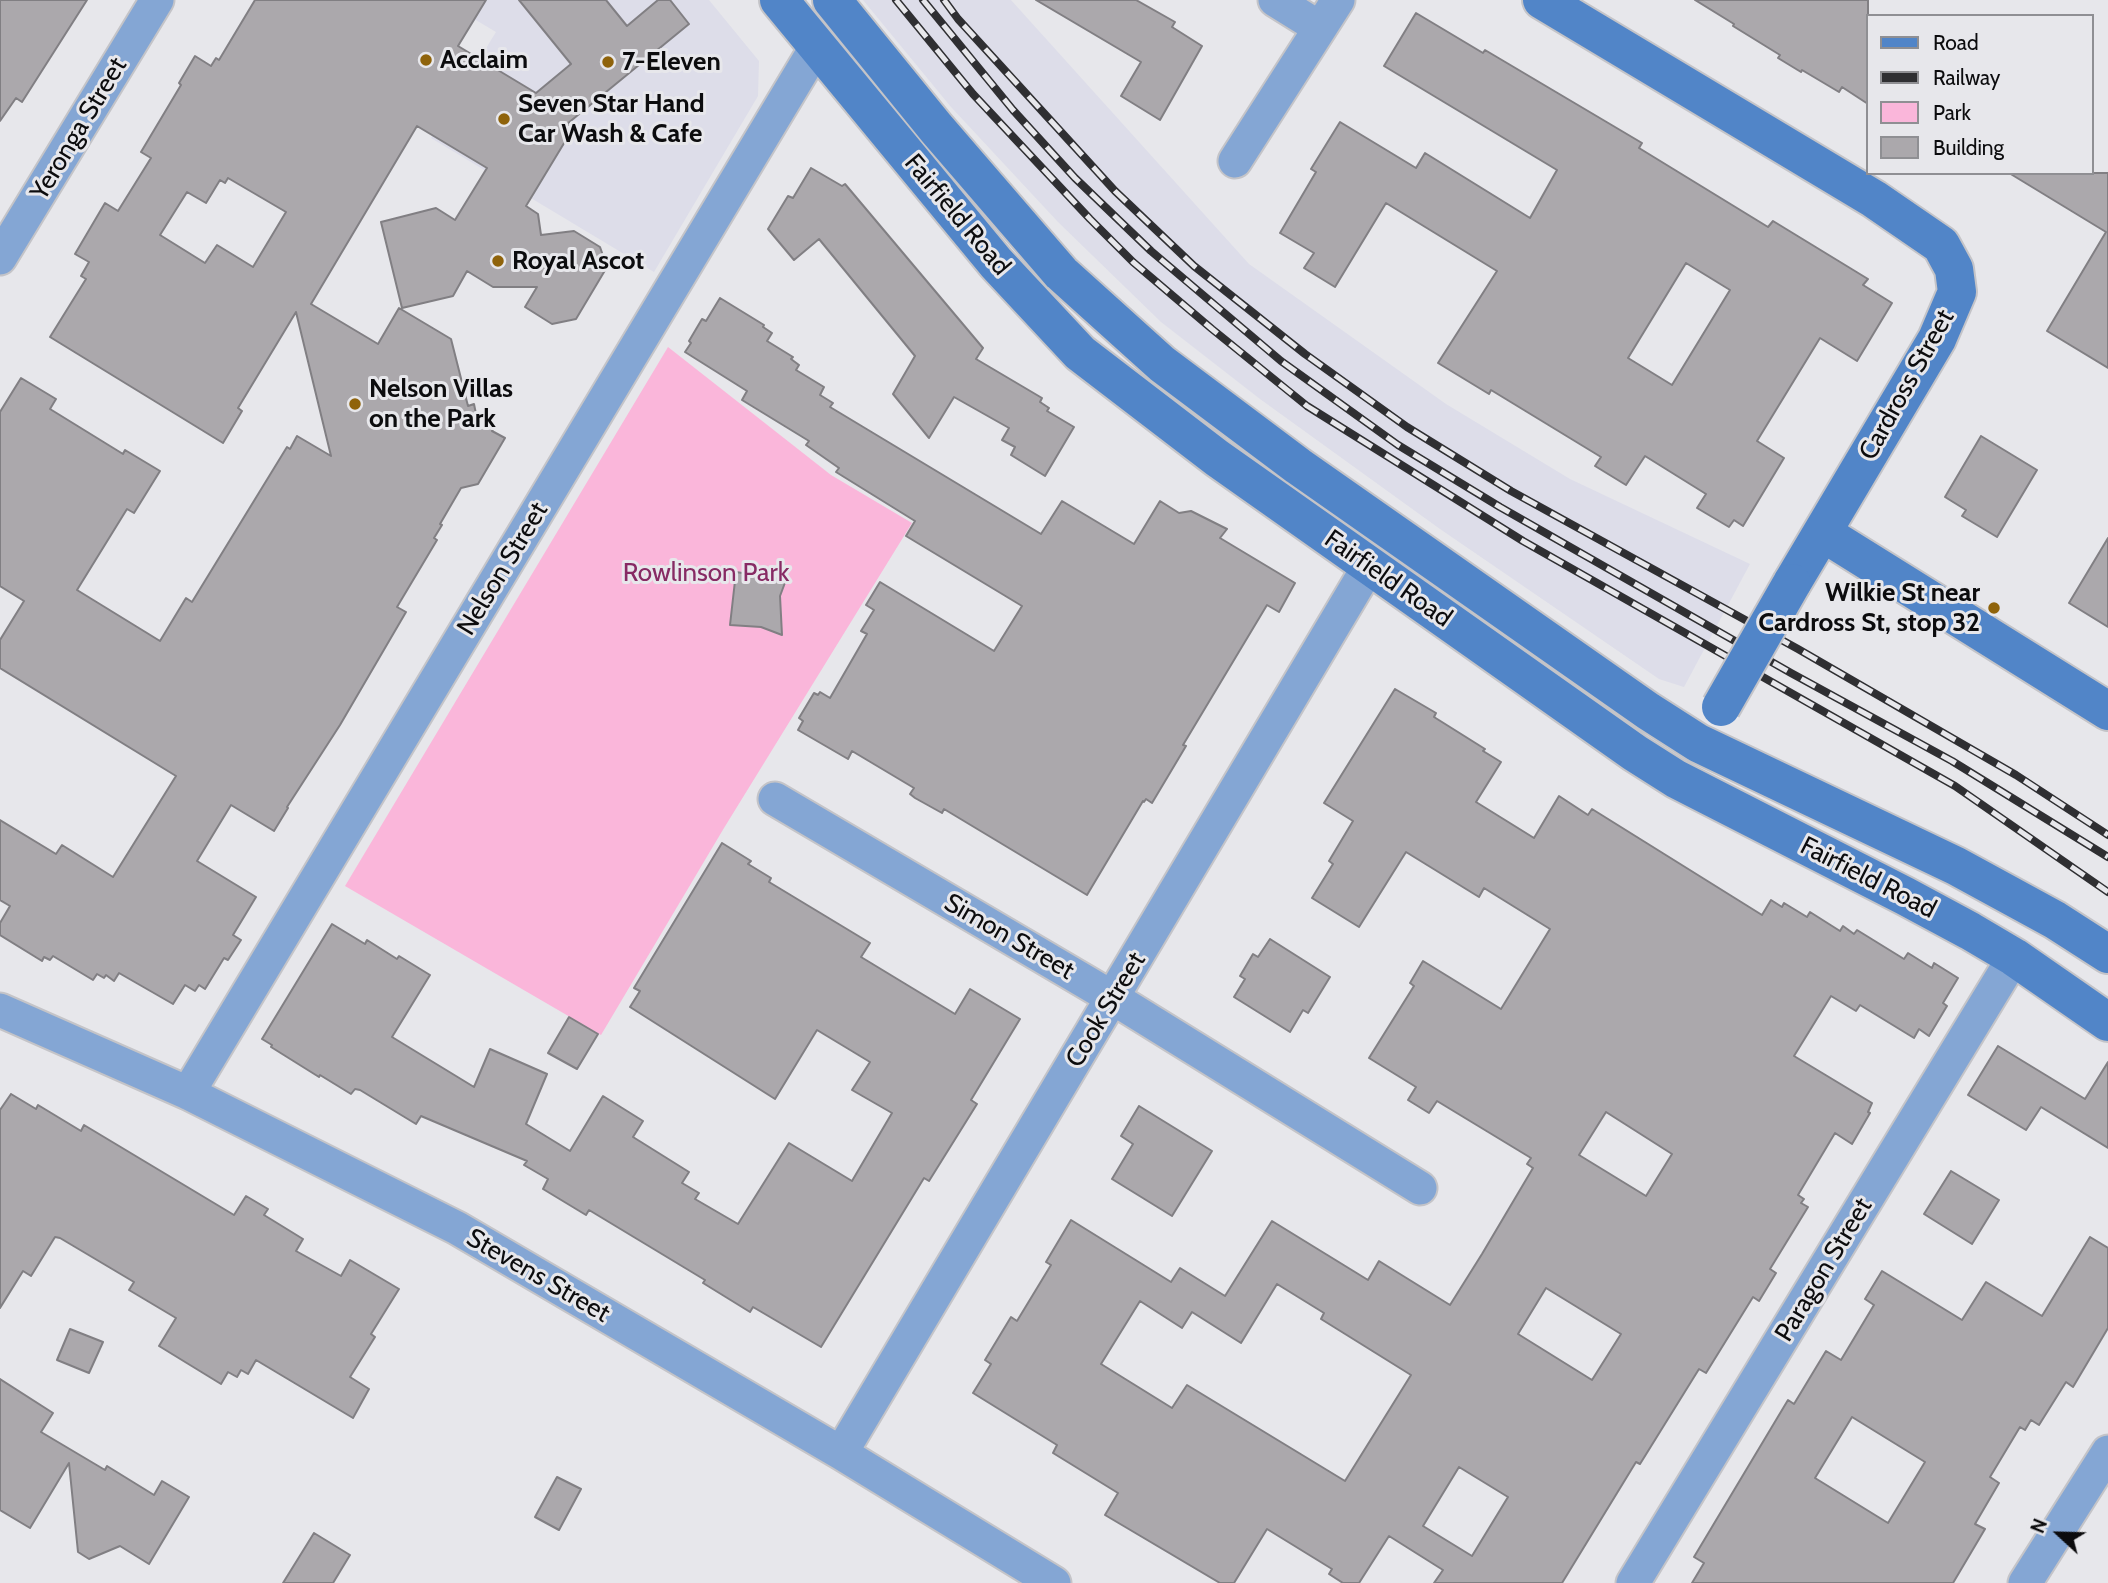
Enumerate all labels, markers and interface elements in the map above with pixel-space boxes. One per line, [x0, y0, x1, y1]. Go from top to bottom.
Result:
legend [1867, 14, 2094, 175]
text: Road [1933, 30, 1979, 55]
place label: Acclaim [440, 44, 528, 76]
place label: 7-Eleven [622, 46, 721, 78]
street label: Yeronga Street [24, 52, 134, 206]
marker: Acclaim [418, 52, 434, 68]
marker: 7-Eleven [600, 54, 616, 70]
text: Railway [1933, 65, 2000, 90]
place label: Seven Star Hand Car Wash & Cafe [518, 88, 705, 150]
text: Park [1933, 100, 1971, 125]
marker: Seven Star Hand Car Wash & Cafe [496, 111, 512, 127]
text: Building [1933, 135, 2004, 160]
street label: Fairfield Road [897, 148, 1017, 282]
place label: Royal Ascot [512, 245, 644, 277]
marker: Royal Ascot [490, 253, 506, 269]
street label: Cardross Street [1853, 304, 1961, 466]
place label: Nelson Villas on the Park [369, 373, 513, 434]
marker: Nelson Villas on the Park [347, 396, 363, 412]
street label: Nelson Street [451, 497, 555, 641]
street label: Fairfield Road [1318, 524, 1458, 634]
park label: Rowlinson Park [623, 557, 789, 589]
place label: Wilkie St near Cardross St, stop 32 [1758, 577, 1980, 638]
marker: Wilkie St near Cardross St, stop 32 [1986, 600, 2002, 616]
street label: Fairfield Road [1795, 830, 1941, 926]
street label: Simon Street [938, 887, 1080, 987]
street label: Cook Street [1060, 947, 1152, 1073]
street label: Paragon Street [1769, 1193, 1879, 1347]
street label: Stevens Street [461, 1222, 615, 1330]
north arrow [2024, 1499, 2094, 1569]
text: N [2026, 1515, 2052, 1536]

